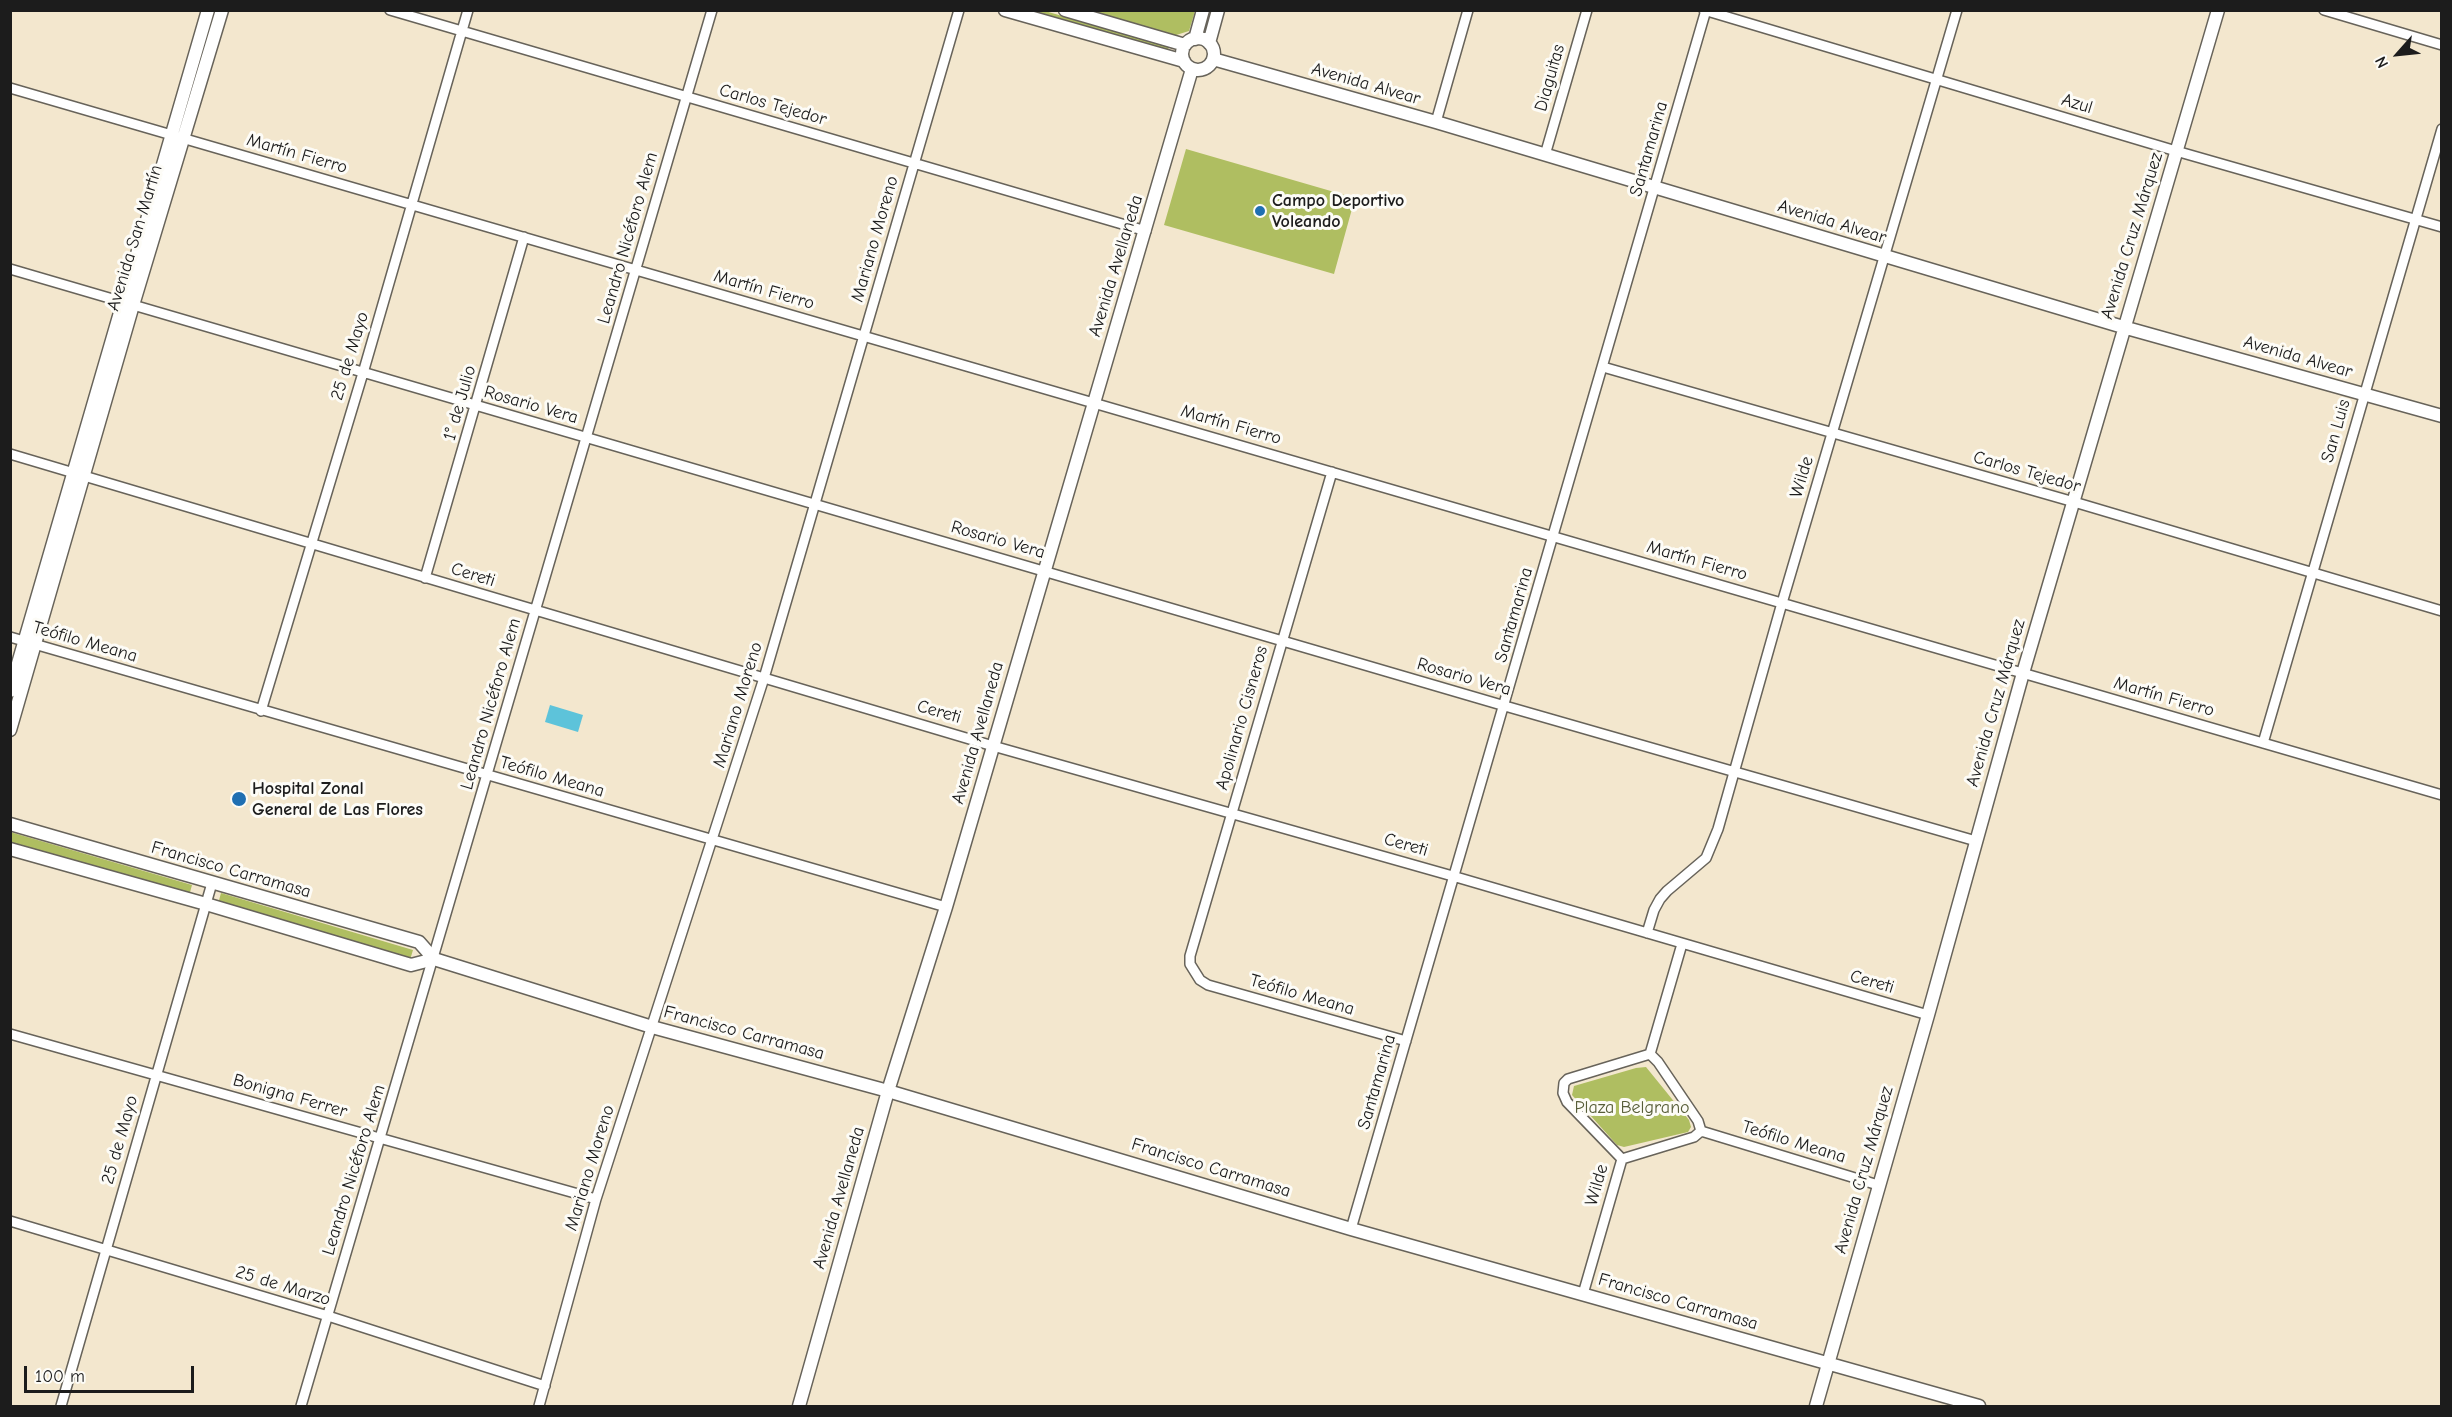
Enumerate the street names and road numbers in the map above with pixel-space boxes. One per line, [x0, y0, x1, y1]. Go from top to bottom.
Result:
street label: Diaguitas [1530, 42, 1570, 114]
street label: Avenida Alvear [1309, 58, 1423, 110]
street label: Carlos Tejedor [717, 79, 829, 131]
street label: Azul [2059, 89, 2095, 119]
street label: Santamarina [1625, 99, 1673, 199]
street label: Martín Fierro [244, 129, 350, 179]
street label: Leandro Nicéforo Alem [593, 150, 663, 326]
street label: Avenida Cruz Márquez [2096, 150, 2168, 322]
street label: Avenida San Martín [103, 162, 167, 314]
street label: Mariano Moreno [847, 173, 903, 305]
street label: Avenida Avellaneda [1084, 192, 1148, 340]
street label: Avenida Alvear [1775, 195, 1889, 249]
street label: Martín Fierro [711, 265, 817, 315]
street label: 25 de Mayo [326, 309, 374, 403]
street label: Avenida Alvear [2241, 331, 2355, 383]
street label: 1° de Julio [439, 363, 481, 443]
street label: Rosario Vera [481, 381, 581, 429]
street label: San Luis [2317, 397, 2355, 465]
street label: Martín Fierro [1178, 400, 1284, 450]
street label: Carlos Tejedor [1971, 446, 2083, 498]
street label: Wilde [1786, 454, 1818, 500]
street label: Rosario Vera [948, 516, 1048, 564]
street label: Martín Fierro [1644, 536, 1750, 586]
street label: Cereti [448, 558, 498, 592]
street label: Santamarina [1490, 565, 1538, 665]
street label: Leandro Nicéforo Alem [456, 616, 526, 792]
street label: Teófilo Meana [30, 617, 140, 667]
street label: Avenida Cruz Márquez [1962, 617, 2030, 789]
street label: Mariano Moreno [709, 640, 767, 770]
street label: Apolinario Cisneros [1211, 643, 1273, 793]
street label: Rosario Vera [1414, 653, 1514, 701]
street label: Avenida Avellaneda [947, 659, 1009, 807]
street label: Martín Fierro [2111, 672, 2217, 722]
street label: Cereti [914, 695, 964, 729]
street label: Teófilo Meana [497, 752, 607, 802]
street label: Cereti [1381, 828, 1431, 862]
street label: Francisco Carramasa [149, 837, 313, 903]
street label: Cereti [1847, 965, 1897, 999]
street label: Teófilo Meana [1247, 970, 1357, 1020]
street label: Francisco Carramasa [661, 1001, 827, 1065]
street label: Santamarina [1353, 1032, 1401, 1132]
street label: Bonigna Ferrer [230, 1069, 350, 1123]
street label: Leandro Nicéforo Alem [318, 1082, 390, 1258]
street label: Avenida Cruz Márquez [1830, 1084, 1898, 1256]
street label: 25 de Mayo [97, 1093, 143, 1187]
street label: Mariano Moreno [561, 1103, 619, 1233]
street label: Teófilo Meana [1739, 1116, 1849, 1168]
street label: Avenida Avellaneda [808, 1124, 870, 1272]
street label: Francisco Carramasa [1129, 1134, 1293, 1202]
street label: Wilde [1581, 1162, 1613, 1208]
street label: 25 de Marzo [233, 1261, 333, 1311]
street label: Francisco Carramasa [1596, 1269, 1760, 1335]

